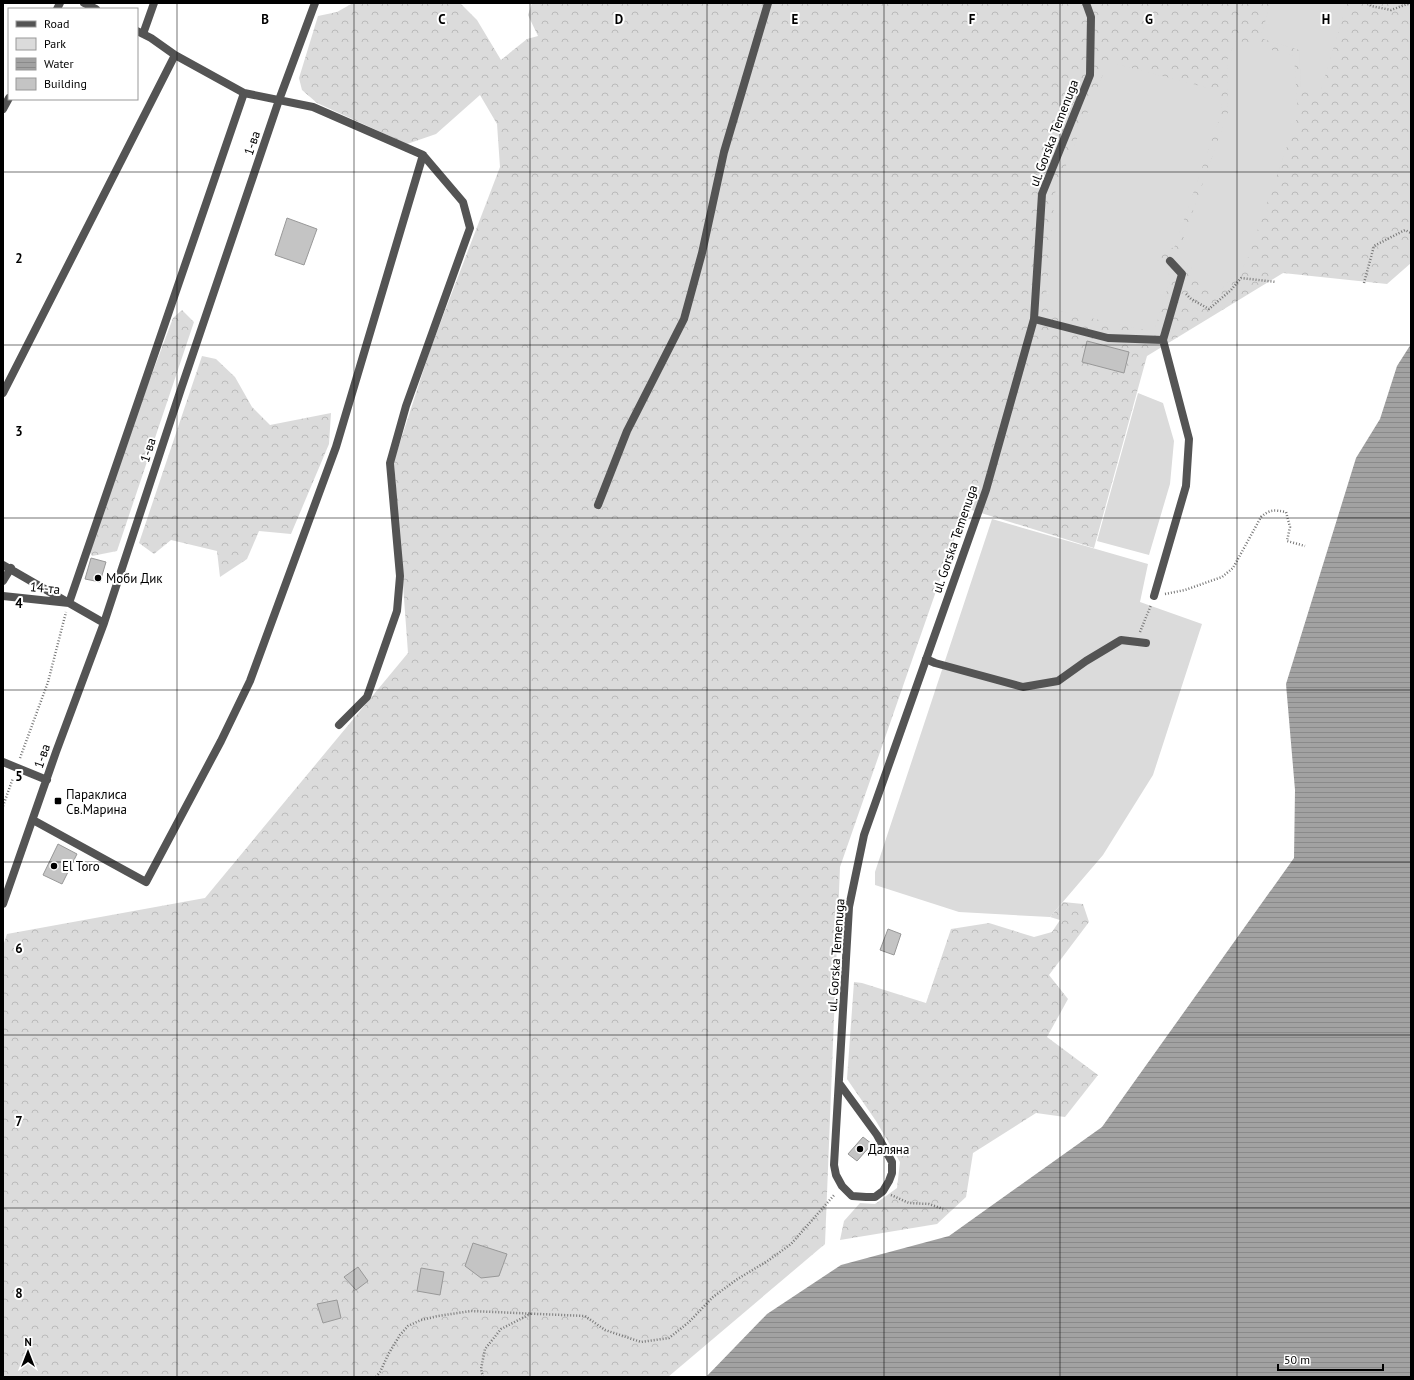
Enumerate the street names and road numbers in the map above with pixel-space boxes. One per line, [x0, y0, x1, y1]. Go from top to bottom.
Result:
street label: ul. Gorska Temenuga [1026, 77, 1082, 189]
street label: 1-ва [240, 129, 264, 157]
street label: 1-ва [136, 436, 160, 464]
street label: ul. Gorska Temenuga [928, 483, 982, 595]
street label: 14-та [29, 578, 61, 598]
street label: 1-ва [30, 742, 54, 770]
street label: ul. Gorska Temenuga [824, 898, 848, 1012]

